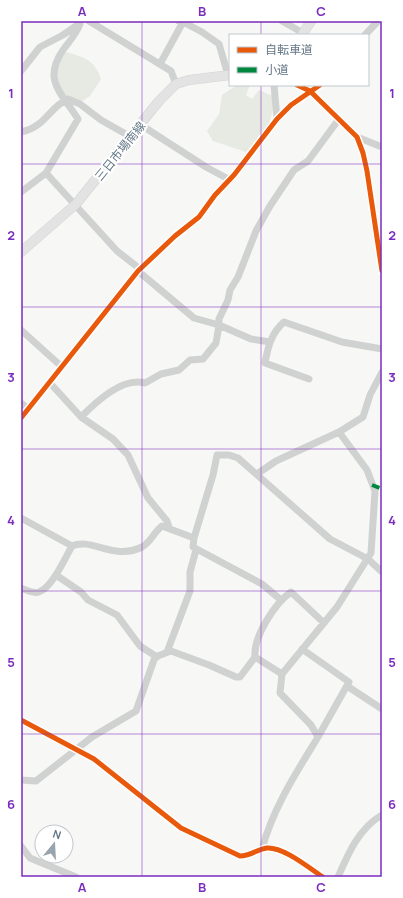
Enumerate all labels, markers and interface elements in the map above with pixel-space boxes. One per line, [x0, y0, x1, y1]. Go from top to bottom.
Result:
text: A [78, 2, 87, 20]
text: B [198, 2, 206, 20]
text: C [316, 2, 326, 20]
legend [229, 34, 369, 86]
text: 自転車道 [265, 41, 313, 58]
text: 小道 [265, 61, 289, 78]
text: 1 [8, 84, 14, 102]
text: 1 [389, 84, 395, 102]
street label: 三日市場南線 [91, 118, 149, 184]
text: 2 [7, 226, 15, 244]
text: 2 [388, 226, 396, 244]
text: 3 [7, 368, 15, 386]
text: 3 [388, 368, 396, 386]
text: 4 [7, 511, 15, 529]
text: 4 [388, 511, 396, 529]
text: 5 [7, 653, 15, 671]
text: 5 [388, 653, 396, 671]
text: 6 [7, 795, 15, 813]
text: 6 [388, 795, 396, 813]
north arrow [34, 824, 74, 864]
text: N [51, 826, 63, 842]
text: A [78, 878, 87, 896]
text: B [198, 878, 206, 896]
text: C [316, 878, 326, 896]

